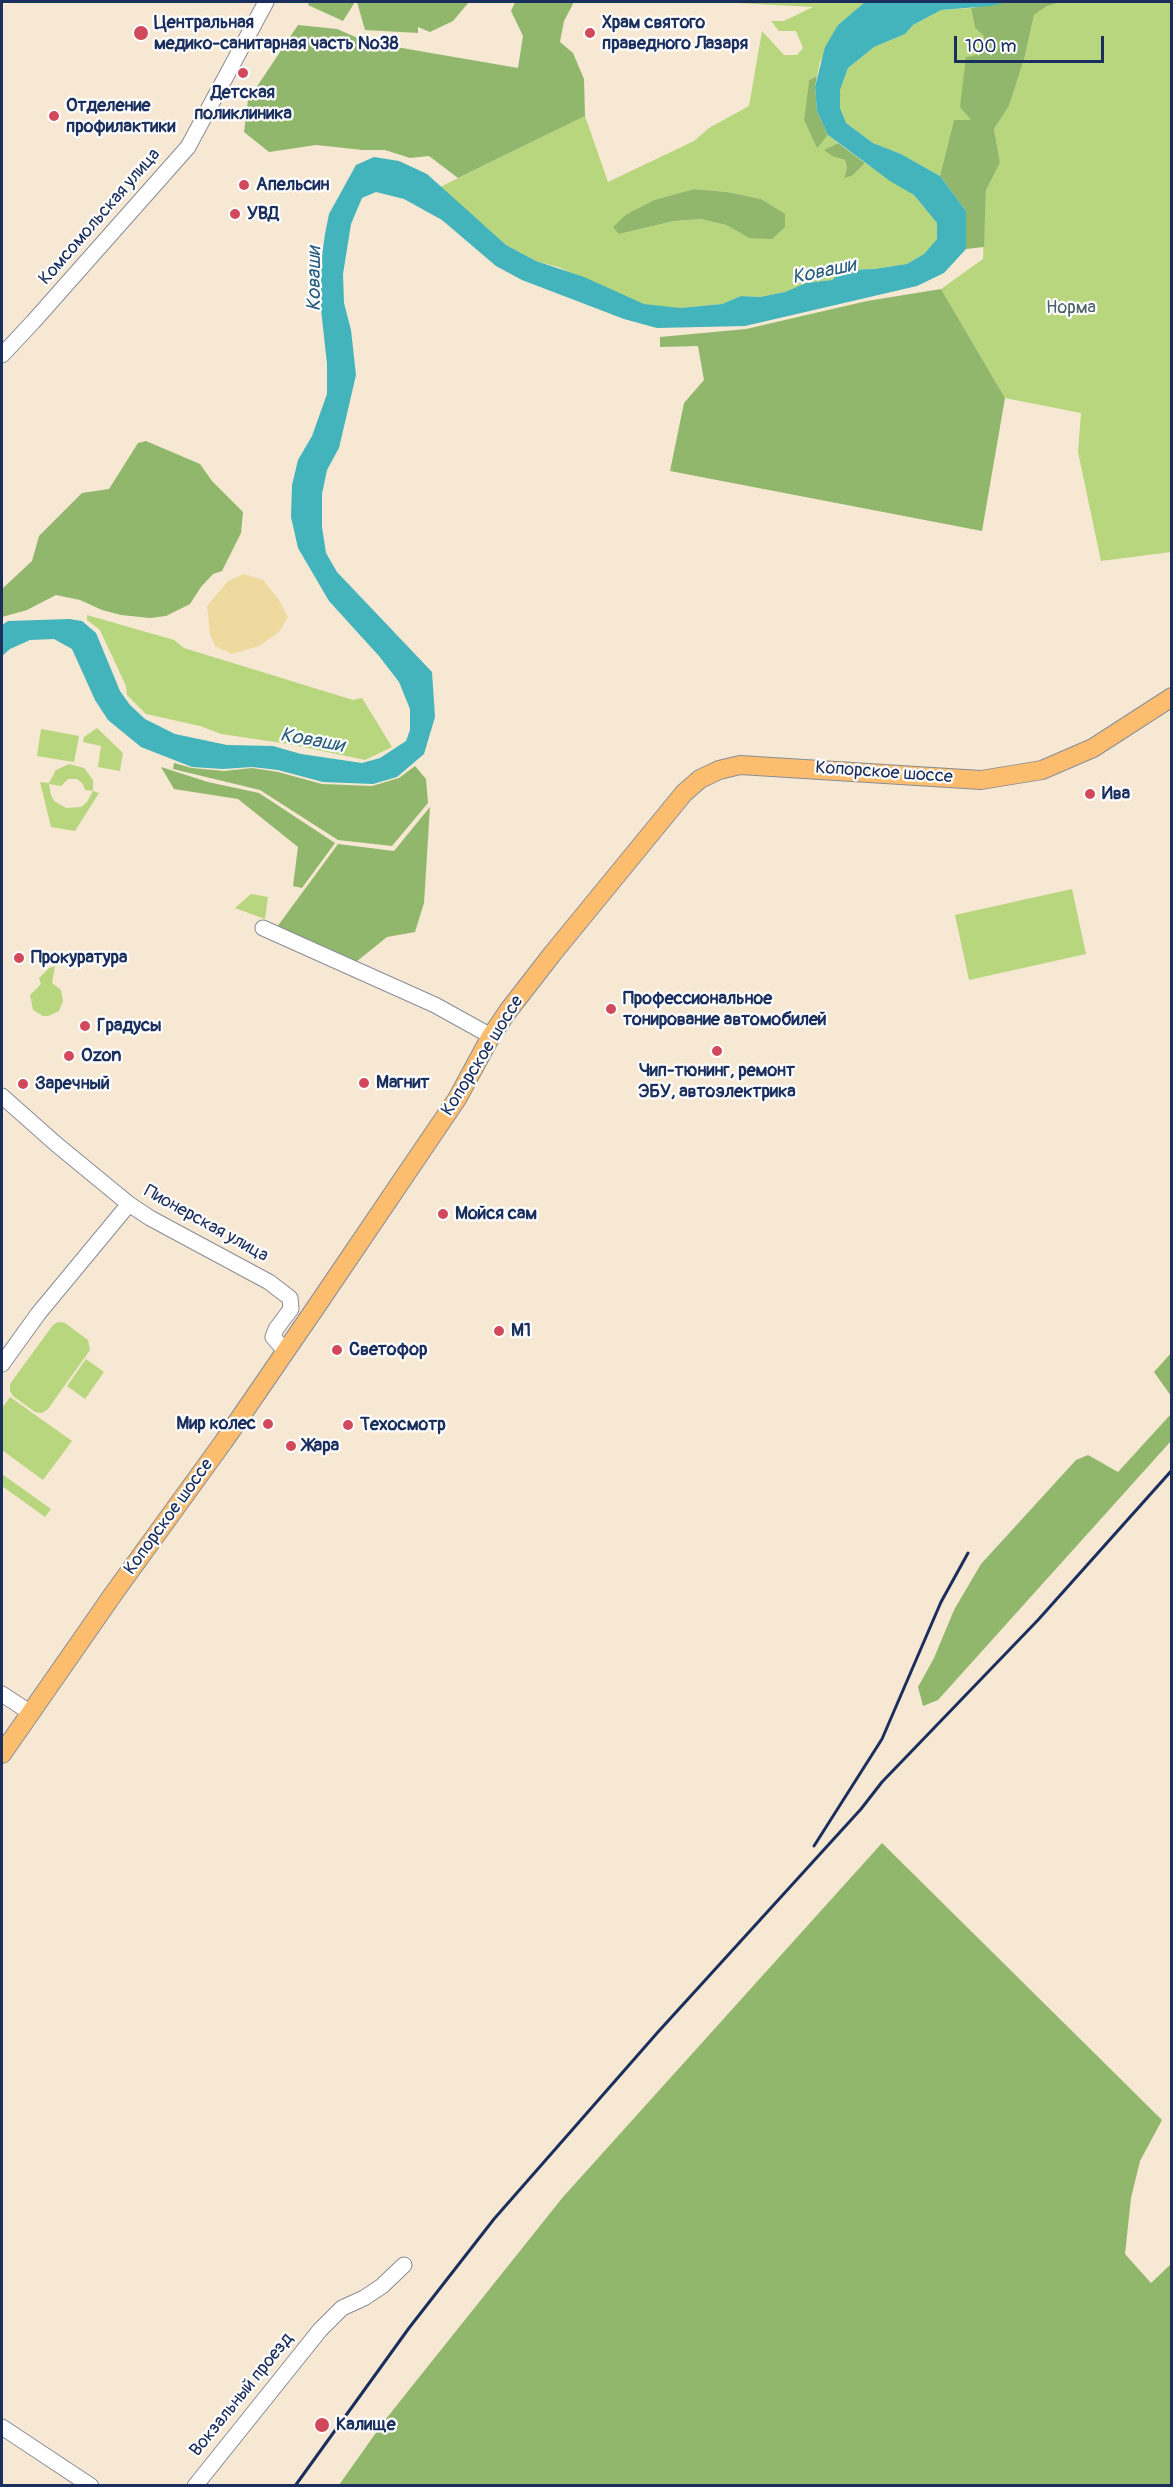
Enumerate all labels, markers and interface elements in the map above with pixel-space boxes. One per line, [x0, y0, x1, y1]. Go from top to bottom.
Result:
place label: Центральная медико-санитарная часть №38 [154, 12, 399, 54]
place label: Храм святого праведного Лазаря [602, 12, 748, 54]
marker: Центральная медико-санитарная часть №38 [132, 24, 150, 42]
scale bar [957, 24, 1107, 62]
marker: Храм святого праведного Лазаря [583, 26, 597, 40]
text: 100 m [965, 35, 1017, 58]
marker: Детская поликлиника [236, 66, 250, 80]
place label: Детская поликлиника [194, 82, 292, 124]
place label: Отделение профилактики [66, 95, 175, 138]
marker: Отделение профилактики [47, 109, 61, 123]
street label: Комсомольская улица [35, 144, 165, 290]
place label: Апельсин [256, 174, 330, 196]
marker: Апельсин [237, 178, 251, 192]
place label: УВД [247, 203, 279, 225]
marker: УВД [228, 207, 242, 221]
water label: Коваши [303, 247, 327, 311]
water label: Коваши [790, 254, 858, 290]
park label: Норма [1046, 297, 1096, 319]
water label: Коваши [278, 724, 346, 758]
street label: Копорское шоссе [815, 757, 953, 789]
place label: Ива [1102, 783, 1130, 805]
marker: Ива [1083, 787, 1097, 801]
place label: Прокуратура [31, 947, 127, 969]
marker: Прокуратура [12, 951, 26, 965]
place label: Профессиональное тонирование автомобилей [623, 988, 827, 1030]
street label: Копорское шоссе [437, 992, 529, 1120]
marker: Профессиональное тонирование автомобилей [604, 1002, 618, 1016]
place label: Градусы [97, 1015, 162, 1037]
marker: Градусы [78, 1019, 92, 1033]
marker: Чип-тюнинг, ремонт ЭБУ, автоэлектрика [710, 1044, 724, 1058]
place label: Ozon [81, 1045, 121, 1067]
marker: Ozon [62, 1049, 76, 1063]
place label: Чип-тюнинг, ремонт ЭБУ, автоэлектрика [638, 1060, 796, 1102]
place label: Магнит [376, 1072, 429, 1094]
place label: Заречный [35, 1073, 110, 1095]
marker: Магнит [357, 1076, 371, 1090]
marker: Заречный [16, 1077, 30, 1091]
street label: Пионерская улица [140, 1181, 272, 1267]
place label: Мойся сам [455, 1203, 537, 1225]
marker: Мойся сам [436, 1207, 450, 1221]
place label: М1 [511, 1320, 531, 1342]
marker: М1 [492, 1324, 506, 1338]
place label: Светофор [349, 1339, 427, 1361]
marker: Светофор [330, 1343, 344, 1357]
place label: Мир колес [176, 1413, 256, 1435]
place label: Техосмотр [360, 1414, 446, 1436]
marker: Мир колес [261, 1417, 275, 1431]
marker: Техосмотр [341, 1418, 355, 1432]
place label: Жара [303, 1435, 339, 1457]
marker: Жара [284, 1439, 298, 1453]
street label: Копорское шоссе [120, 1455, 218, 1579]
street label: Вокзальный проезд [186, 2329, 298, 2461]
place label: Калище [336, 2414, 396, 2436]
marker: Калище [313, 2416, 331, 2434]

